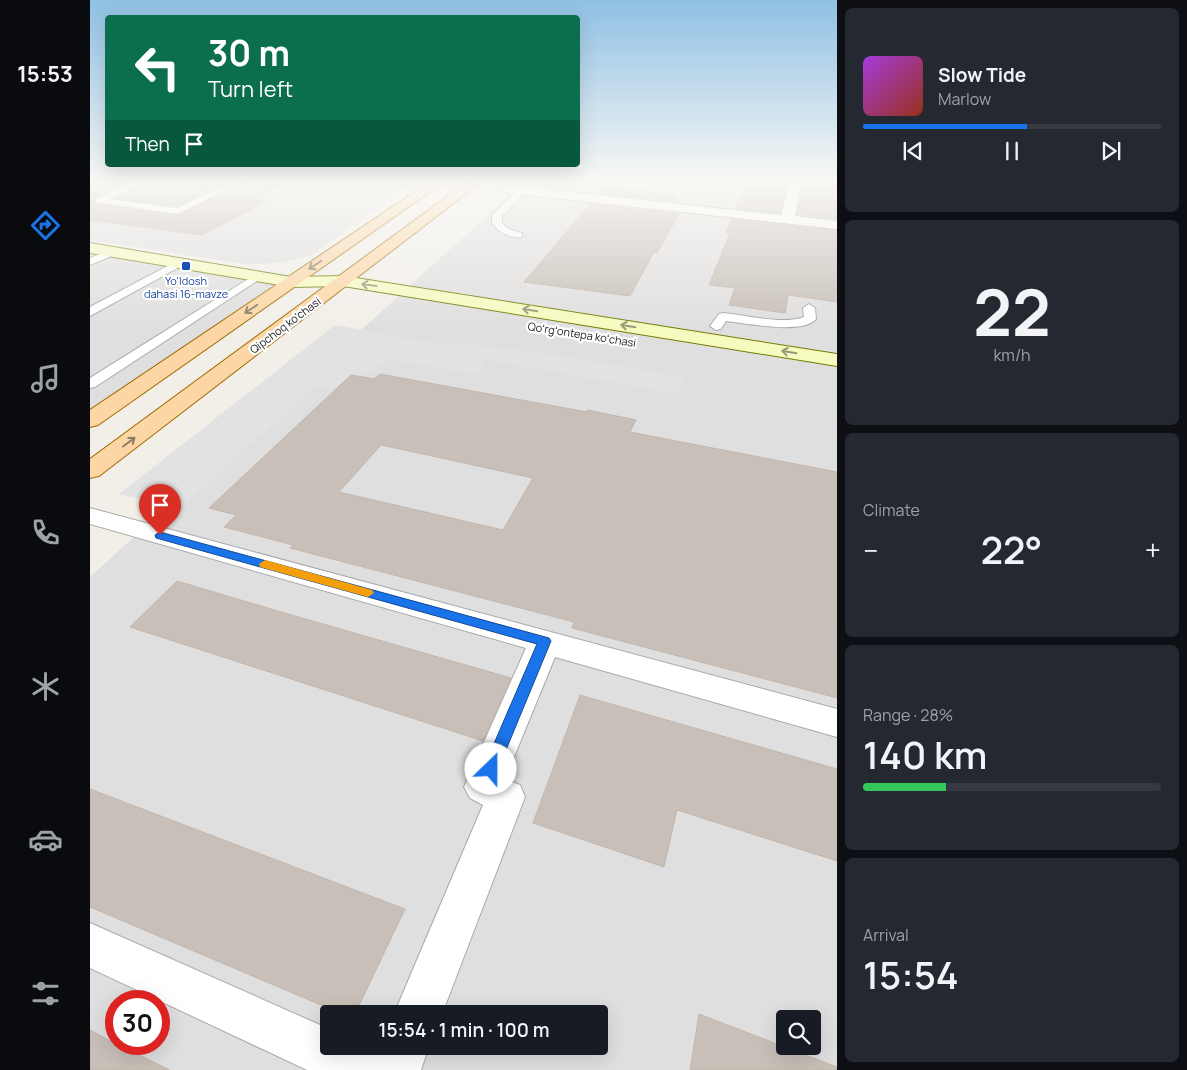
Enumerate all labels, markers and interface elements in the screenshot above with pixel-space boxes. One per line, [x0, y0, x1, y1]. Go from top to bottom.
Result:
text: 30 m [208, 29, 290, 77]
icon: left [125, 35, 190, 100]
text: 15:53 [17, 59, 73, 89]
text: Slow Tide [938, 62, 1026, 88]
text: Turn left [208, 74, 293, 104]
text: Marlow [938, 88, 991, 110]
icon: arrive [180, 130, 208, 158]
text: Then [125, 131, 170, 157]
icon: previous [899, 137, 927, 165]
icon: pause [998, 137, 1026, 165]
icon: next [1097, 137, 1125, 165]
icon: directions [28, 208, 63, 243]
marker: Yo'ldosh dahasi 16-mavze [180, 260, 192, 272]
one-way arrow [308, 260, 322, 270]
text: 22 [973, 267, 1051, 356]
place label: Yo'ldosh dahasi 16-mavze [144, 273, 229, 301]
one-way arrow [361, 280, 377, 290]
street label: Qipchoq ko'chasi [247, 293, 323, 357]
one-way arrow [244, 304, 258, 314]
one-way arrow [522, 305, 538, 315]
street label: Qoʻrgʻontepa koʻchasi [527, 318, 637, 350]
one-way arrow [621, 321, 637, 331]
text: km/h [993, 344, 1031, 366]
one-way arrow [781, 347, 797, 357]
icon: music [28, 361, 63, 396]
one-way arrow [122, 436, 135, 447]
pin [139, 484, 181, 535]
icon: arrive [146, 491, 174, 519]
text: Climate [863, 499, 920, 521]
icon: phone [28, 515, 63, 550]
text: 22° [981, 523, 1042, 575]
text: − [863, 531, 878, 569]
text: + [1145, 531, 1161, 569]
icon: climate [28, 669, 63, 704]
text: Range · 28% [863, 704, 953, 726]
text: 140 km [863, 728, 987, 780]
position arrow [464, 742, 516, 794]
icon: car [28, 822, 63, 857]
text: Arrival [863, 924, 909, 946]
text: 15:54 [863, 948, 959, 1000]
icon: filters [28, 976, 63, 1011]
speed limit sign: 30 [105, 990, 170, 1055]
map controls [776, 1010, 821, 1055]
button: search [776, 1010, 821, 1055]
text: 15:54 · 1 min · 100 m [379, 1017, 549, 1043]

